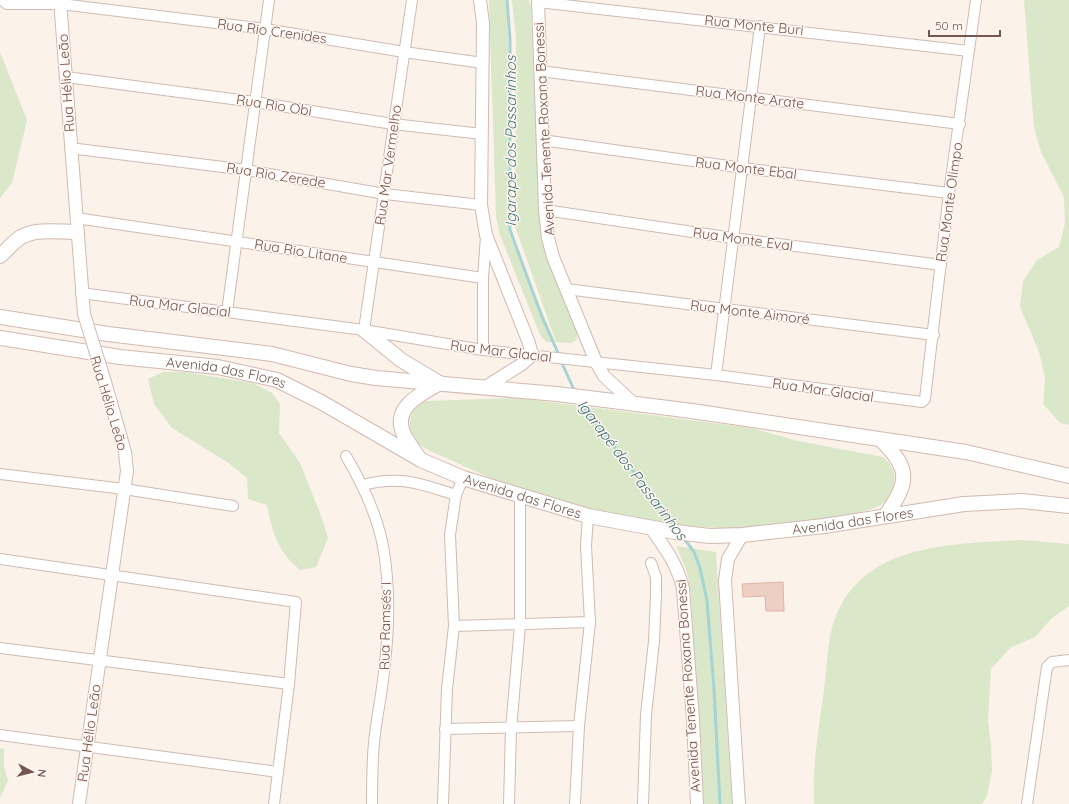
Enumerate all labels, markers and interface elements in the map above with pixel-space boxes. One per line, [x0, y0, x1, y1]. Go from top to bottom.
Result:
street label: Rua Monte Buri [704, 11, 804, 39]
scale bar [929, 12, 1000, 38]
street label: Rua Rio Crenides [216, 14, 328, 48]
text: 50 m [935, 18, 963, 33]
street label: Avenida Tenente Roxana Bonessi [529, 22, 559, 236]
street label: Rua Hélio Leão [54, 33, 78, 133]
water label: Igarapé dos Passarinhos [501, 54, 520, 227]
street label: Rua Monte Arate [695, 81, 805, 113]
street label: Rua Rio Obi [235, 90, 313, 120]
street label: Rua Mar Vermelho [371, 104, 405, 226]
street label: Rua Monte Olimpo [932, 141, 966, 263]
street label: Rua Monte Ebal [694, 153, 798, 183]
street label: Rua Rio Zerede [225, 158, 327, 192]
street label: Rua Monte Eval [692, 223, 794, 255]
street label: Rua Rio Litane [253, 235, 349, 267]
street label: Rua Mar Glacial [128, 291, 232, 321]
street label: Rua Monte Aimoré [689, 296, 811, 328]
street label: Rua Mar Glacial [449, 336, 553, 366]
street label: Rua Hélio Leão [86, 353, 132, 453]
street label: Avenida das Flores [165, 353, 290, 392]
street label: Rua Mar Glacial [771, 374, 875, 406]
water label: Igarapé dos Passarinhos [573, 396, 692, 545]
street label: Avenida das Flores [461, 470, 584, 522]
street label: Avenida das Flores [791, 503, 915, 538]
street label: Avenida Tenente Roxana Bonessi [672, 579, 704, 793]
street label: Rua Ramsés I [375, 582, 395, 670]
street label: Rua Hélio Leão [73, 683, 105, 783]
north arrow [12, 752, 52, 792]
text: N [34, 768, 49, 778]

